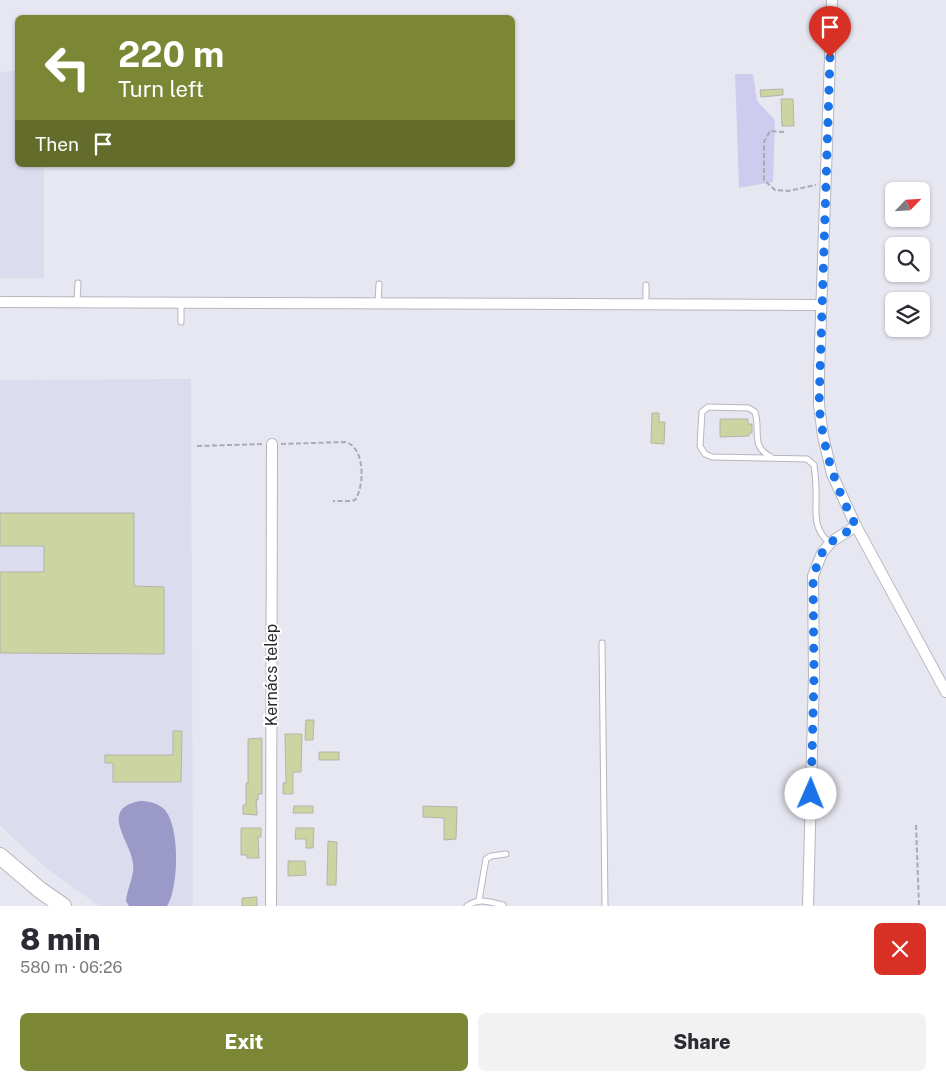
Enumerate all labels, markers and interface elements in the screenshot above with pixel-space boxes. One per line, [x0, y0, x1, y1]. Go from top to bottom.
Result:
pin [809, 6, 851, 57]
icon: arrive [816, 13, 844, 41]
text: 220 m [118, 34, 224, 75]
icon: left [35, 35, 100, 100]
text: Turn left [118, 76, 204, 102]
icon: arrive [89, 130, 117, 158]
text: Then [35, 133, 79, 155]
north arrow [885, 182, 930, 228]
map controls [885, 182, 930, 337]
button: search [885, 237, 930, 282]
button: layers [885, 292, 930, 337]
street label: Kernács telep [262, 624, 281, 726]
position arrow [784, 767, 836, 819]
text: 8 min [20, 921, 101, 957]
button: close [874, 923, 926, 975]
text: 580 m · 06:26 [20, 958, 122, 977]
button: Exit [20, 1013, 468, 1071]
button: Share [478, 1013, 926, 1071]

